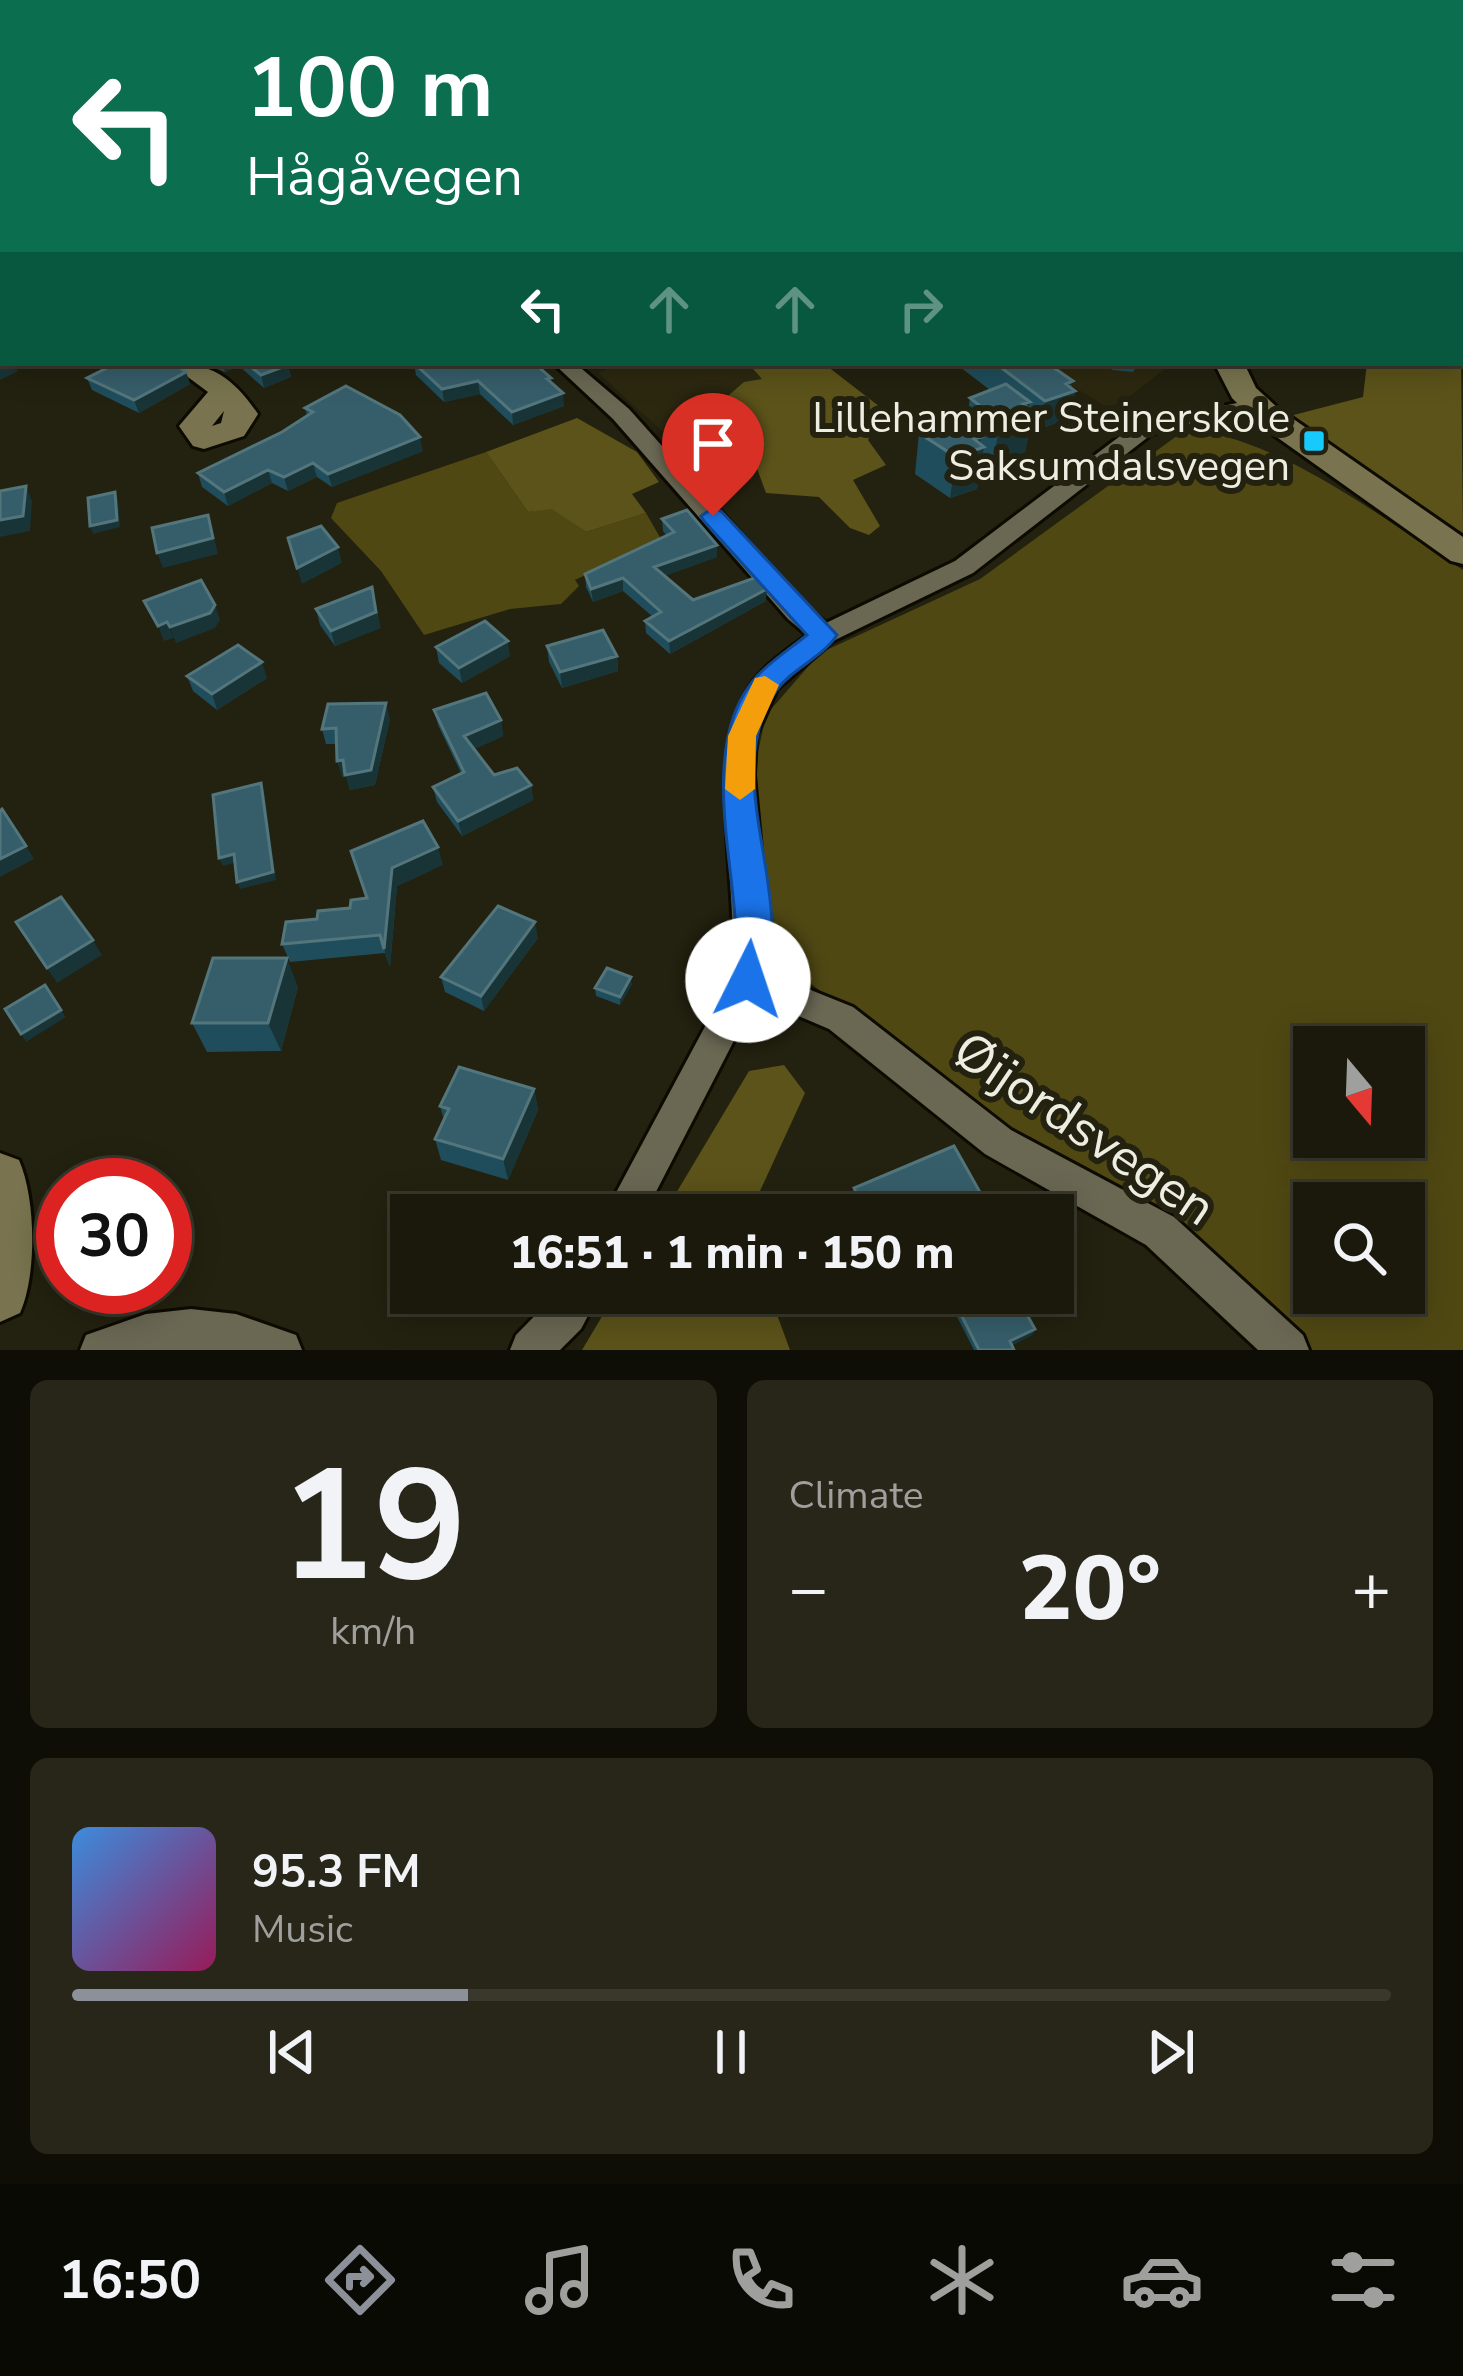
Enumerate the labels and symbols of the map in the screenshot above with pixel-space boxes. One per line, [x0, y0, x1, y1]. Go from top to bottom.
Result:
place label: Lillehammer Steinerskole Saksumdalsvegen [812, 390, 1290, 495]
pin [662, 393, 764, 516]
marker: Lillehammer Steinerskole Saksumdalsvegen [1301, 428, 1327, 454]
position arrow [685, 917, 811, 1043]
street label: Øijordsvegen [940, 1015, 1229, 1242]
north arrow [1293, 1026, 1425, 1158]
speed limit sign: 30 [36, 1158, 192, 1314]

